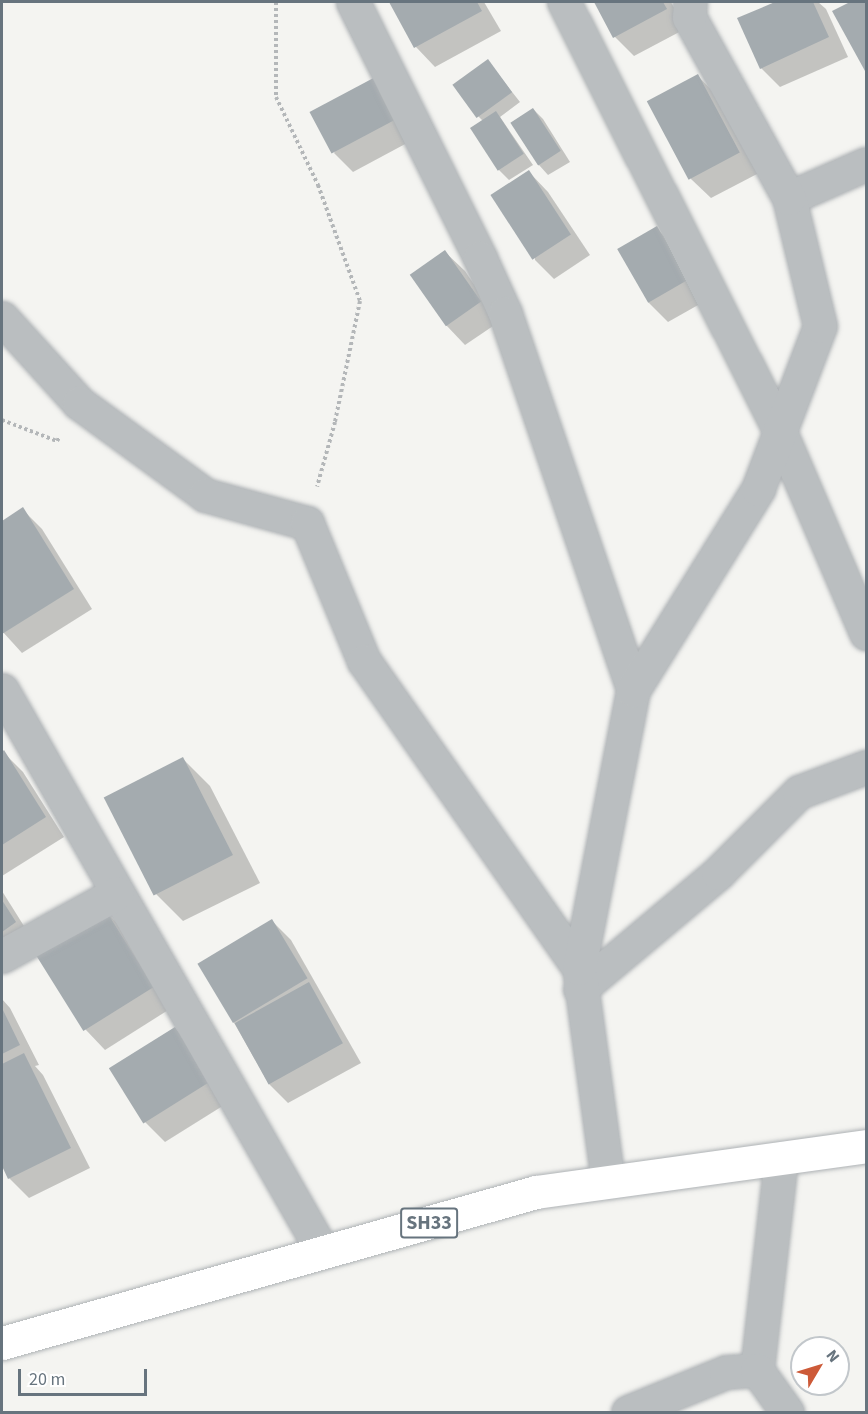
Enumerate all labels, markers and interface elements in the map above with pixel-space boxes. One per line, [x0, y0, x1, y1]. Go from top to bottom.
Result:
road number: SH33 [399, 1206, 459, 1240]
north arrow [790, 1336, 850, 1396]
text: N [821, 1345, 845, 1367]
scale bar [21, 1357, 150, 1395]
text: 20 m [29, 1367, 65, 1392]

